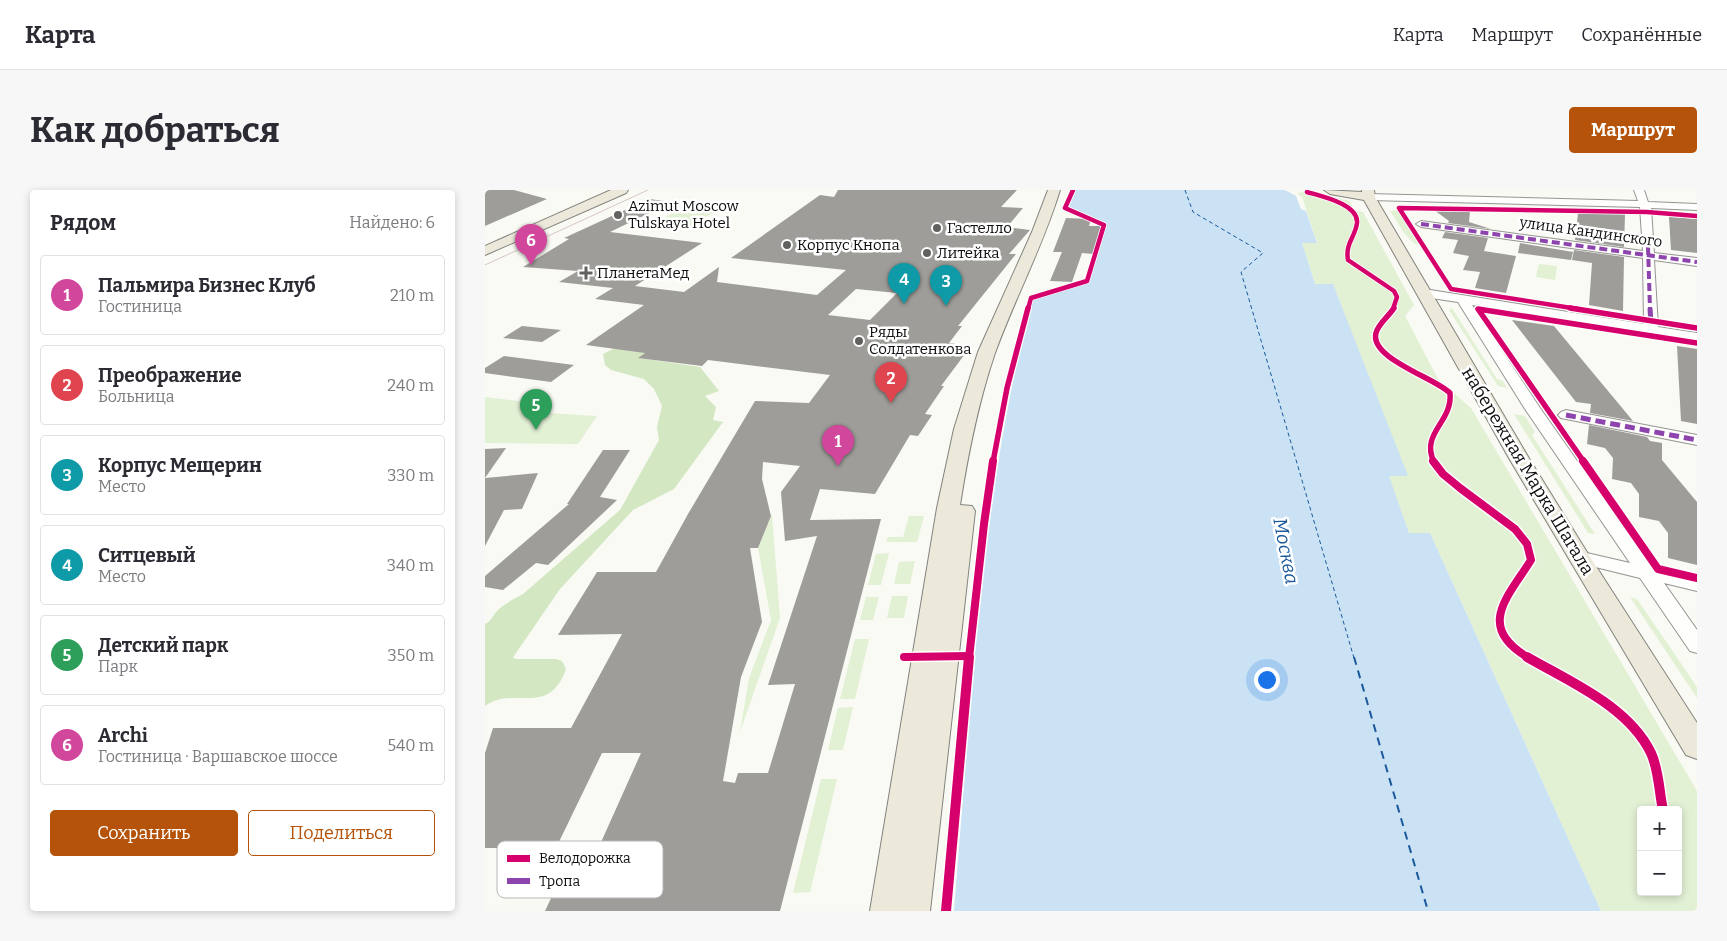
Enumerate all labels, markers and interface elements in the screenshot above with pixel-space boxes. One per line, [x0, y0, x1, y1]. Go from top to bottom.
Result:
text: Карта [25, 21, 95, 49]
text: Карта [1393, 24, 1444, 46]
text: Маршрут [1472, 24, 1553, 46]
text: Сохранённые [1581, 24, 1702, 46]
button: Маршрут [1569, 107, 1697, 153]
text: Как добраться [30, 109, 280, 151]
place label: Azimut Moscow Tulskaya Hotel [628, 197, 740, 232]
marker: Azimut Moscow Tulskaya Hotel [612, 209, 624, 221]
text: Рядом [50, 210, 116, 236]
text: Найдено: 6 [349, 213, 435, 232]
street label: улица Кандинского [1517, 213, 1664, 251]
place label: Гастелло [947, 219, 1012, 237]
marker: Гастелло [931, 222, 943, 234]
pin: 6 [515, 224, 547, 265]
place label: Корпус Кнопа [797, 236, 900, 254]
marker: Корпус Кнопа [781, 239, 793, 251]
place label: Литейка [937, 244, 1000, 262]
marker: Литейка [921, 247, 933, 259]
pin: 4 [888, 263, 920, 304]
place label: ПланетаМед [597, 264, 689, 282]
pin: 3 [930, 265, 962, 306]
marker: ПланетаМед [579, 266, 593, 280]
text: Пальмира Бизнес Клуб [98, 274, 316, 297]
text: 1 [64, 286, 70, 305]
text: 210 m [390, 286, 434, 305]
text: Гостиница [98, 297, 182, 316]
place label: Ряды Солдатенкова [869, 323, 971, 358]
marker: Ряды Солдатенкова [853, 335, 865, 347]
pin: 2 [875, 362, 907, 403]
street label: набережная Марка Шагала [1457, 363, 1599, 579]
text: Преображение [98, 364, 242, 387]
text: 2 [62, 376, 72, 395]
text: 240 m [387, 376, 434, 395]
text: Больница [98, 387, 175, 406]
pin: 5 [520, 389, 552, 430]
pin: 1 [822, 425, 854, 466]
text: Корпус Мещерин [98, 454, 262, 477]
text: 3 [62, 466, 72, 485]
text: 330 m [387, 466, 434, 485]
text: Место [98, 477, 146, 496]
water label: Москва [1268, 516, 1304, 586]
text: Ситцевый [98, 544, 196, 567]
text: 4 [62, 556, 72, 575]
text: 340 m [387, 556, 434, 575]
text: Место [98, 567, 146, 586]
text: Детский парк [98, 634, 228, 657]
text: 5 [63, 646, 71, 665]
text: 350 m [388, 646, 434, 665]
text: Парк [98, 657, 138, 676]
your location [1254, 667, 1280, 693]
text: Archi [98, 724, 148, 747]
text: 6 [62, 736, 72, 755]
text: 540 m [387, 736, 434, 755]
text: Гостиница · Варшавское шоссе [98, 747, 338, 766]
map controls [1637, 806, 1682, 896]
button: + [1637, 806, 1682, 851]
button: Сохранить [50, 810, 238, 856]
button: Поделиться [248, 810, 435, 856]
legend [497, 841, 663, 898]
text: Велодорожка [539, 850, 631, 867]
button: − [1637, 851, 1682, 896]
text: Тропа [539, 873, 580, 890]

